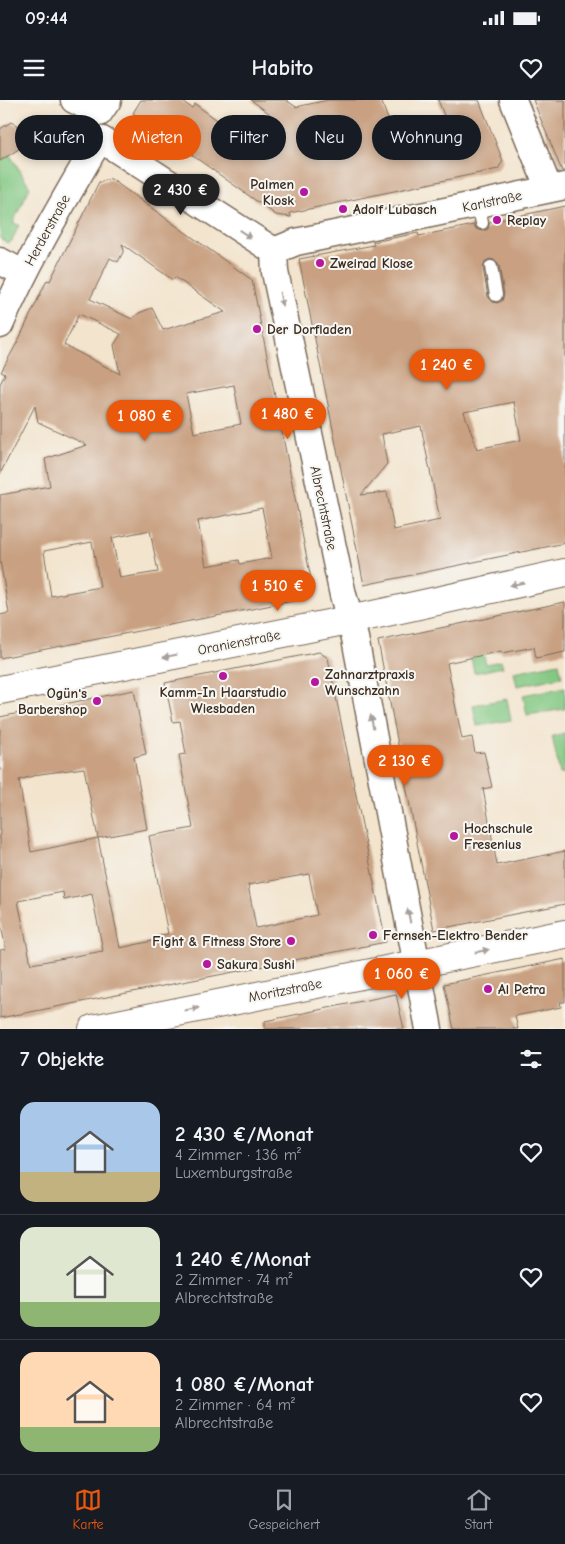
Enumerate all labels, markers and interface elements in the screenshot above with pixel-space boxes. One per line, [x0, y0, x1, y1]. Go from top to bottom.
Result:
text: 09:44 [25, 7, 68, 29]
icon: menu [20, 54, 48, 82]
icon: heart [517, 54, 545, 82]
text: Habito [252, 55, 313, 81]
chip: Kaufen [15, 115, 103, 160]
chip: Mieten [113, 115, 201, 160]
chip: Filter [211, 115, 286, 160]
chip: Neu [296, 115, 362, 160]
chip: Wohnung [372, 115, 481, 160]
pin: 2 430 € [135, 174, 227, 216]
place label: Palmen Kiosk [250, 176, 294, 209]
text: 2 430 € [154, 181, 208, 199]
marker: Palmen Kiosk [298, 186, 310, 198]
street label: Karlstraße [461, 187, 523, 216]
street label: Herderstraße [21, 192, 74, 269]
place label: Adolf Lubasch [353, 201, 437, 218]
marker: Adolf Lubasch [337, 203, 349, 215]
place label: Replay [507, 212, 547, 229]
marker: Replay [491, 214, 503, 226]
one-way arrow [239, 229, 252, 238]
place label: Zweirad Klose [330, 255, 413, 272]
marker: Zweirad Klose [314, 257, 326, 269]
one-way arrow [277, 291, 285, 307]
place label: Der Dorfladen [267, 321, 352, 338]
marker: Der Dorfladen [251, 323, 263, 335]
pin: 1 240 € [401, 348, 493, 391]
text: 1 240 € [421, 356, 473, 374]
pin: 1 480 € [242, 398, 334, 440]
pin: 1 080 € [99, 400, 191, 442]
text: 1 480 € [261, 405, 315, 423]
text: 1 080 € [117, 407, 173, 425]
street label: Albrechtstraße [306, 464, 341, 552]
pin: 1 510 € [232, 570, 324, 612]
text: 1 510 € [252, 577, 304, 595]
one-way arrow [509, 580, 525, 588]
street label: Oranienstraße [196, 626, 282, 659]
one-way arrow [161, 652, 177, 660]
place label: Zahnarztpraxis Wunschzahn [325, 666, 414, 699]
marker: Kamm-In Haarstudio Wiesbaden [217, 670, 229, 682]
marker: Zahnarztpraxis Wunschzahn [309, 676, 321, 688]
place label: Kamm-In Haarstudio Wiesbaden [160, 684, 286, 717]
place label: Ogün's Barbershop [18, 685, 87, 718]
marker: Ogün's Barbershop [91, 695, 103, 707]
one-way arrow [367, 713, 375, 729]
pin: 2 130 € [359, 744, 451, 787]
text: 2 130 € [378, 752, 432, 770]
place label: Hochschule Fresenius [464, 820, 533, 853]
marker: Hochschule Fresenius [448, 830, 460, 842]
one-way arrow [404, 907, 412, 923]
place label: Fernseh-Elektro Bender [383, 927, 528, 944]
marker: Fernseh-Elektro Bender [367, 929, 379, 941]
place label: Fight & Fitness Store [152, 933, 281, 950]
marker: Fight & Fitness Store [285, 935, 297, 947]
one-way arrow [475, 947, 490, 955]
place label: Sakura Sushi [217, 956, 295, 973]
marker: Sakura Sushi [201, 958, 213, 970]
pin: 1 060 € [356, 958, 448, 1000]
text: 1 060 € [374, 965, 430, 983]
street label: Moritzstraße [247, 975, 323, 1006]
place label: Al Petra [498, 981, 546, 998]
marker: Al Petra [482, 983, 494, 995]
one-way arrow [185, 1005, 200, 1013]
icon: filters [517, 1045, 545, 1073]
text: 7 Objekte [20, 1047, 104, 1071]
icon: home [60, 1122, 120, 1182]
text: 2 430 €/Monat [175, 1122, 313, 1146]
icon: heart [517, 1138, 545, 1166]
text: 4 Zimmer · 136 m² [175, 1146, 301, 1164]
text: Luxemburgstraße [175, 1164, 293, 1182]
icon: home [60, 1247, 120, 1307]
text: 1 240 €/Monat [175, 1247, 310, 1271]
icon: heart [517, 1263, 545, 1291]
text: 2 Zimmer · 74 m² [175, 1271, 293, 1289]
text: Albrechtstraße [175, 1289, 273, 1307]
icon: home [60, 1372, 120, 1432]
text: 1 080 €/Monat [175, 1372, 313, 1396]
icon: heart [517, 1388, 545, 1416]
text: 2 Zimmer · 64 m² [175, 1396, 295, 1414]
text: Albrechtstraße [175, 1414, 273, 1432]
tab: Karte [72, 1486, 104, 1533]
tab: Gespeichert [248, 1486, 320, 1533]
tab: Start [464, 1486, 493, 1533]

